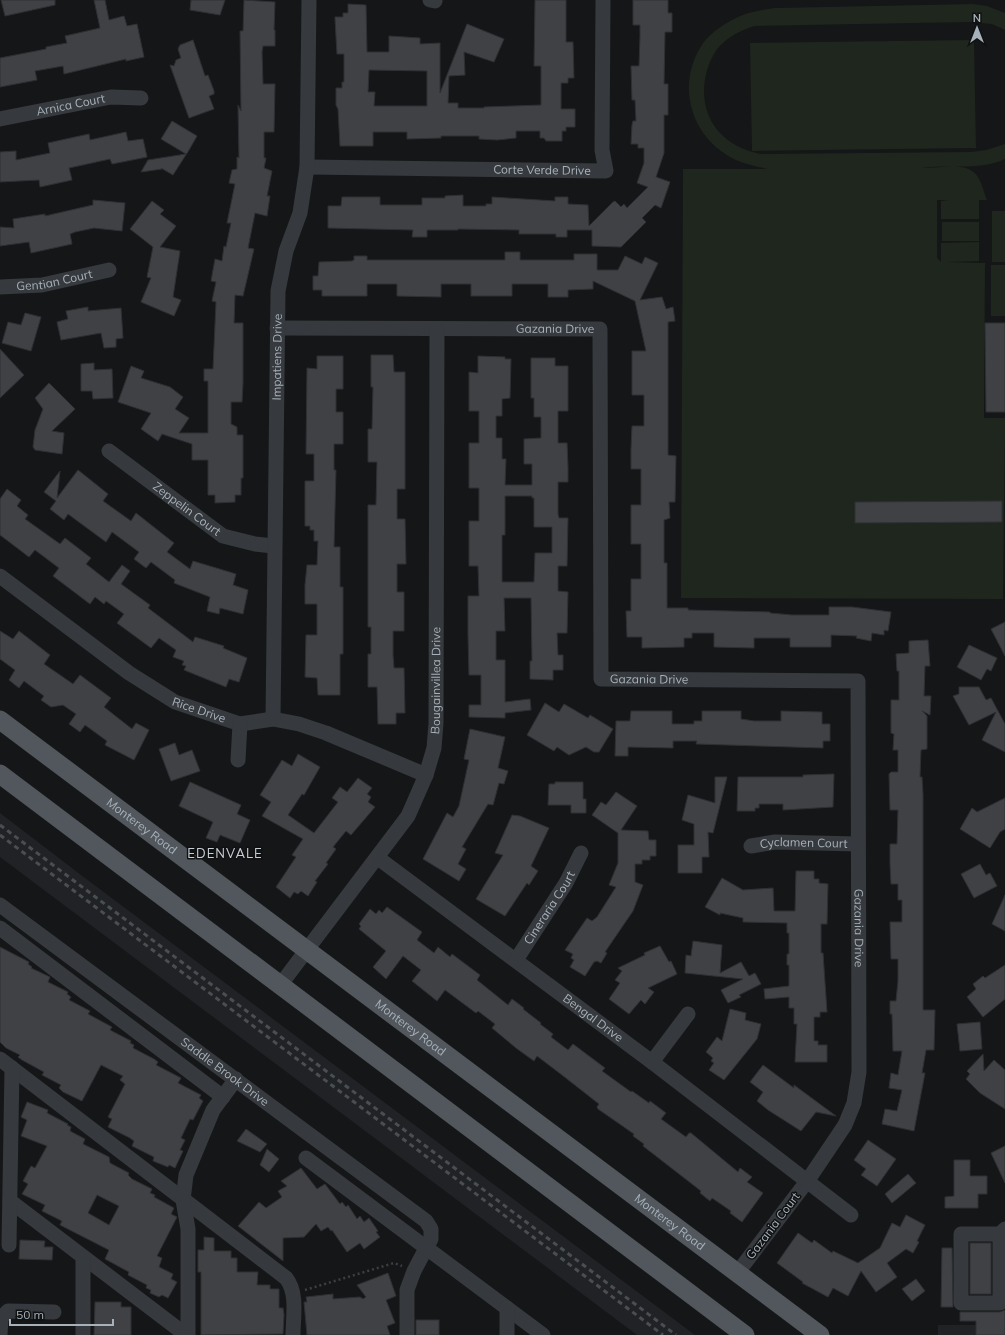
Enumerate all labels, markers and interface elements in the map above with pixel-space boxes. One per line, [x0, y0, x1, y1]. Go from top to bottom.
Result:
north arrow [957, 8, 997, 48]
text: N [973, 11, 981, 25]
street label: Arnica Court [35, 90, 106, 119]
street label: Corte Verde Drive [493, 161, 591, 178]
street label: Gentian Court [16, 266, 94, 293]
street label: Impatiens Drive [269, 314, 285, 401]
street label: Gazania Drive [516, 321, 594, 336]
street label: Zeppelin Court [150, 478, 224, 539]
street label: Bougainvillea Drive [427, 627, 443, 735]
street label: Gazania Drive [610, 671, 688, 687]
street label: Rice Drive [170, 694, 228, 726]
street label: Monterey Road [104, 794, 180, 857]
street label: Cyclamen Court [759, 834, 848, 851]
district label: EDENVALE [187, 845, 263, 861]
street label: Cineraria Court [520, 868, 578, 947]
street label: Gazania Drive [852, 889, 867, 967]
street label: Bengal Drive [560, 990, 626, 1045]
street label: Monterey Road [372, 996, 449, 1059]
street label: Saddle Brook Drive [178, 1034, 272, 1109]
street label: Gazania Court [743, 1189, 803, 1262]
street label: Monterey Road [632, 1190, 708, 1253]
scale bar [10, 1301, 113, 1327]
text: 50 m [16, 1307, 44, 1322]

